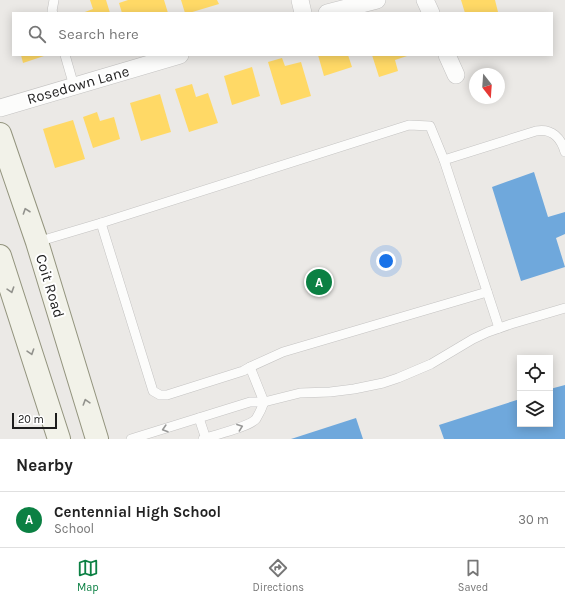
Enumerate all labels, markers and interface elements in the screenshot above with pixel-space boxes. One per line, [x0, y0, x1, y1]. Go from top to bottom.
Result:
search box [12, 12, 553, 56]
icon: search [26, 23, 48, 45]
text: Search here [58, 25, 139, 43]
street label: Rosedown Lane [25, 62, 131, 108]
north arrow [469, 68, 505, 104]
one-way arrow [22, 207, 31, 214]
your location [376, 251, 396, 271]
street label: Coit Road [32, 252, 68, 320]
pin: A [306, 267, 332, 297]
one-way arrow [6, 286, 15, 293]
one-way arrow [26, 349, 35, 356]
map controls [517, 355, 553, 427]
button: locate [517, 355, 553, 391]
button: layers [517, 391, 553, 427]
one-way arrow [82, 398, 91, 405]
scale bar [12, 411, 57, 430]
text: 20 m [18, 413, 44, 426]
one-way arrow [162, 424, 169, 432]
one-way arrow [237, 424, 244, 432]
text: Nearby [16, 455, 73, 475]
text: Centennial High School [54, 503, 221, 521]
text: A [25, 512, 33, 527]
text: 30 m [518, 512, 549, 527]
text: School [54, 521, 94, 536]
tab: Map [77, 557, 99, 594]
tab: Directions [252, 557, 304, 594]
tab: Saved [458, 557, 488, 594]

